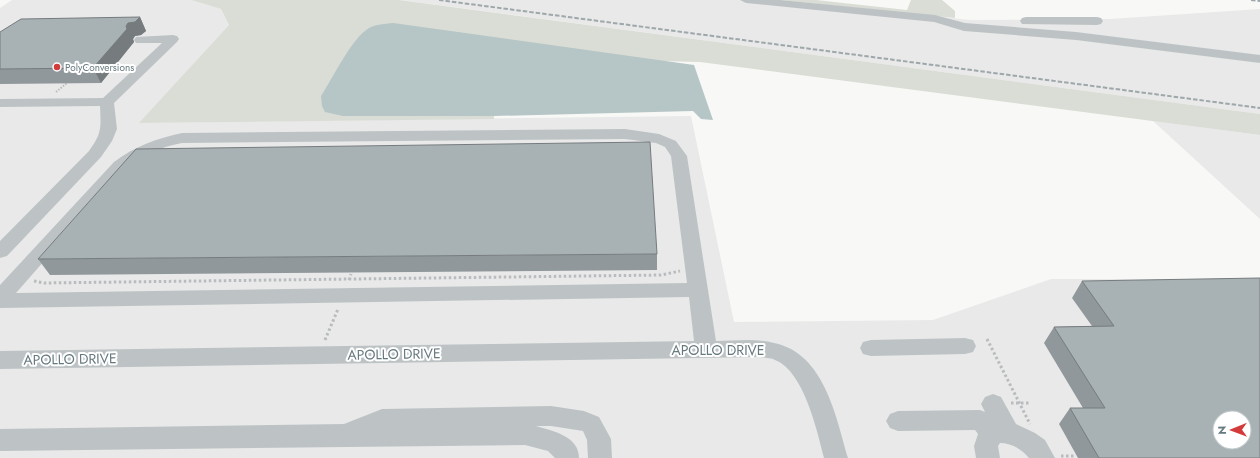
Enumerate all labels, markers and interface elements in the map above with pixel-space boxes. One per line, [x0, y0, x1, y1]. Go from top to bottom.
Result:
place label: PolyConversions [65, 60, 134, 75]
marker: PolyConversions [52, 62, 62, 72]
street label: APOLLO DRIVE [671, 340, 765, 360]
street label: APOLLO DRIVE [347, 343, 441, 365]
street label: APOLLO DRIVE [23, 348, 117, 370]
north arrow [1212, 410, 1252, 450]
text: N [1214, 426, 1230, 435]

